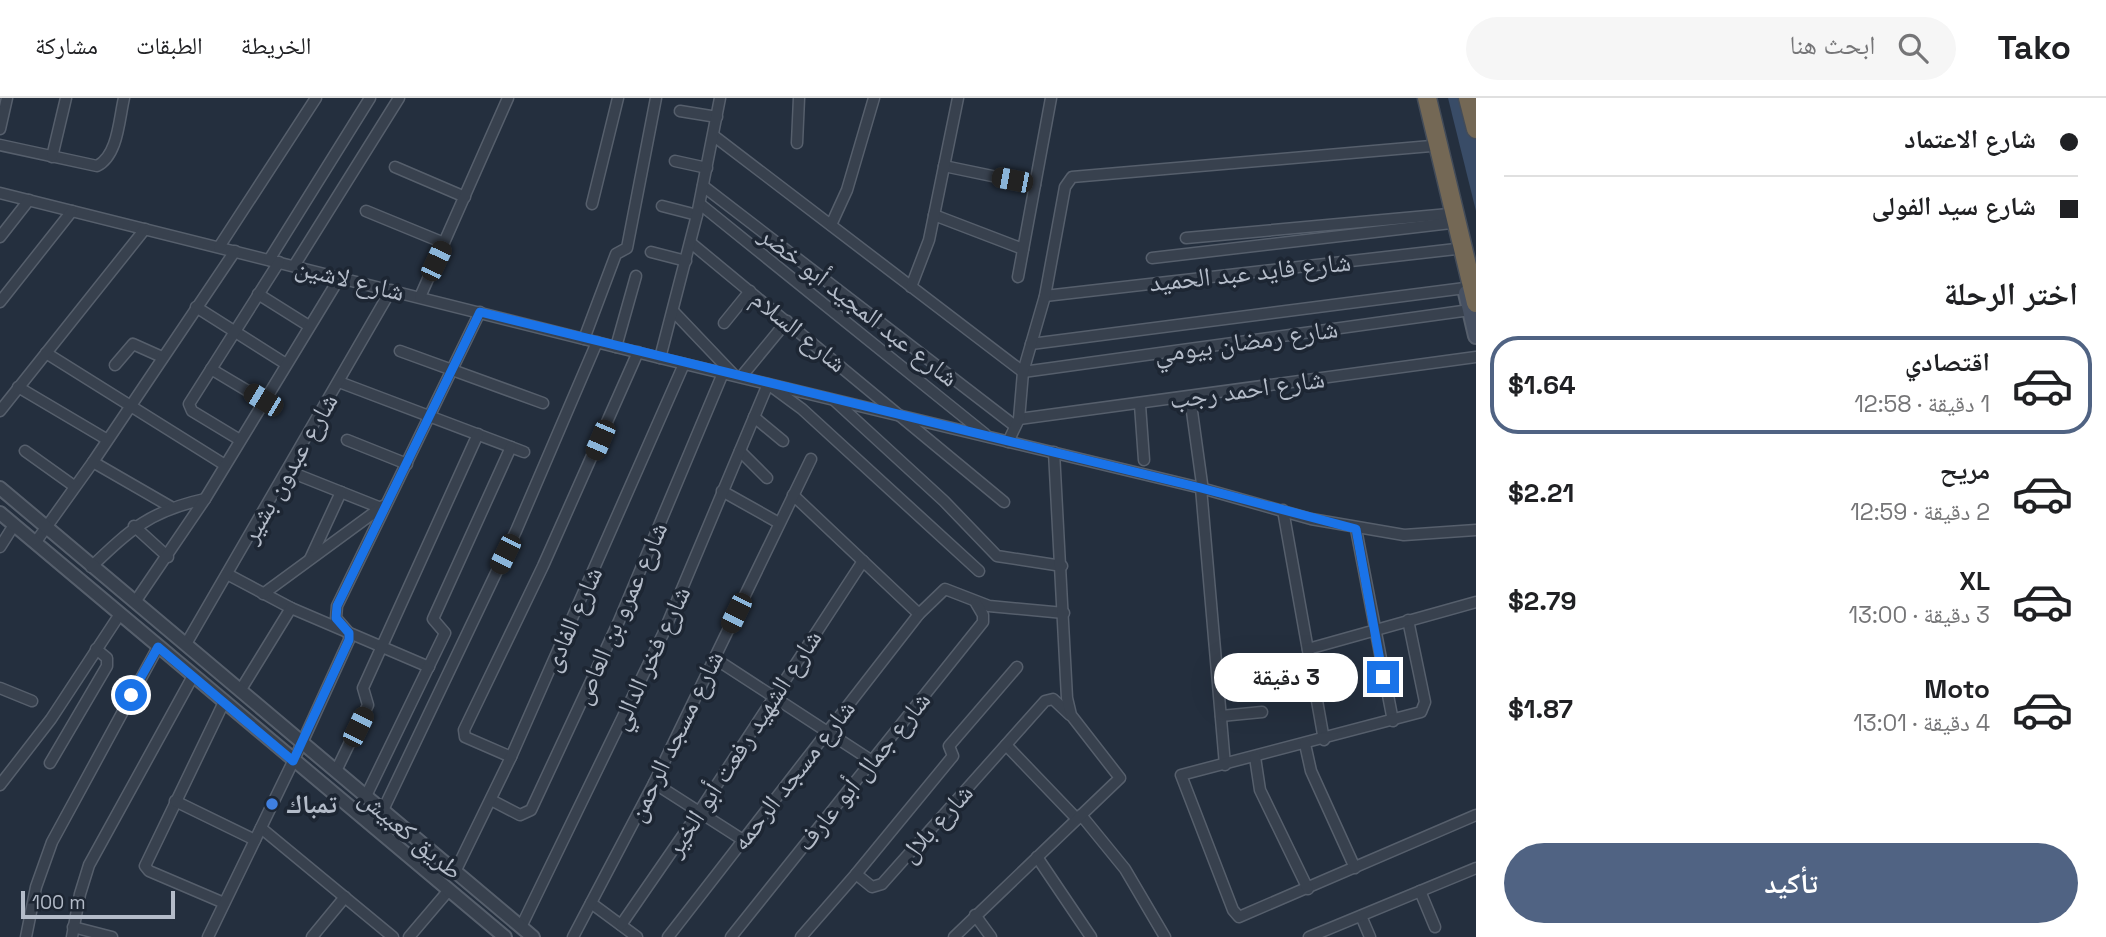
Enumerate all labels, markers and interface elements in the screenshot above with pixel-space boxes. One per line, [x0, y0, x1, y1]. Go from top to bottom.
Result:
search box [1466, 17, 1956, 80]
text: Tako [1998, 27, 2071, 69]
text: ابحث هنا [1790, 28, 1876, 62]
icon: search [1894, 29, 1932, 67]
text: مشاركة [35, 30, 98, 61]
text: الطبقات [136, 30, 203, 61]
text: الخريطة [241, 30, 311, 61]
text: شارع الاعتماد [1904, 122, 2036, 156]
car [990, 166, 1035, 194]
text: شارع سيد الفولى [1871, 189, 2036, 223]
street label: شارع عبد المجيد أبو خضر [752, 217, 965, 394]
car [418, 238, 455, 284]
street label: شارع فايد عبد الحميد [1147, 244, 1353, 300]
street label: شارع لاشين [292, 249, 408, 309]
text: اختر الرحلة [1944, 274, 2078, 314]
street label: شارع السلام [744, 282, 854, 381]
street label: شارع رمضان بيومي [1152, 311, 1341, 374]
text: اقتصادي [1905, 345, 1990, 379]
icon: car [2011, 354, 2074, 417]
street label: شارع احمد رجب [1167, 361, 1327, 417]
text: $1.64 [1508, 368, 1576, 402]
car [240, 380, 287, 420]
street label: شارع عبدون بشير [232, 387, 346, 550]
text: 1 دقيقة · 12:58 [1854, 389, 1990, 419]
car [583, 417, 618, 463]
text: مريح [1940, 453, 1990, 487]
icon: car [2011, 462, 2074, 525]
text: $2.21 [1508, 476, 1574, 510]
text: 2 دقيقة · 12:59 [1850, 497, 1990, 527]
street label: شارع عمرو بن العاص [565, 517, 675, 709]
car [487, 531, 524, 577]
street label: شارع الفادى [534, 561, 610, 677]
text: XL [1959, 564, 1990, 598]
icon: car [2011, 570, 2074, 633]
street label: شارع فخر الدالي [602, 581, 701, 737]
text: $2.79 [1508, 584, 1577, 618]
car [718, 590, 755, 636]
text: 3 دقيقة · 13:00 [1848, 600, 1990, 630]
street label: شارع الشهيد رفعت أبو الخير [656, 623, 829, 864]
street label: شارع مسجد الرحمن [619, 645, 731, 827]
callout: 3 دقيقة [1215, 652, 1358, 702]
route end [1367, 661, 1399, 693]
text: 3 دقيقة [1252, 662, 1320, 692]
text: Moto [1924, 672, 1990, 706]
icon: car [2011, 678, 2074, 741]
route start [115, 679, 147, 711]
street label: شارع جمال أبو عارف [788, 684, 938, 858]
text: $1.87 [1508, 692, 1573, 726]
street label: شارع مسجد الرحمه [723, 693, 863, 857]
car [340, 704, 377, 750]
text: 4 دقيقة · 13:01 [1853, 708, 1990, 738]
street label: شارع بلال [892, 776, 980, 870]
street label: طريق كعبيش [352, 781, 470, 887]
place label: تمباك [286, 787, 337, 821]
marker: تمباك [264, 796, 280, 812]
button: تأكيد [1504, 843, 2078, 923]
scale bar [21, 888, 175, 920]
text: 100 m [32, 890, 86, 915]

